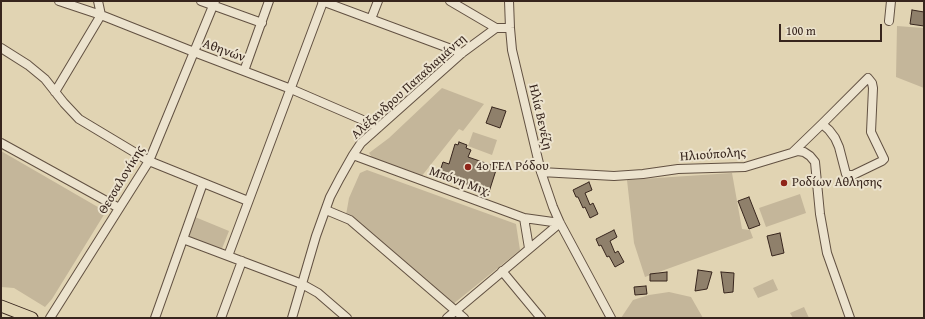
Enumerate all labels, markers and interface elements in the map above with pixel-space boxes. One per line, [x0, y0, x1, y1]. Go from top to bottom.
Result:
scale bar [781, 16, 884, 42]
text: 100 m [786, 22, 816, 39]
street label: Αλέξανδρου Παπαδιαμάντη [348, 31, 470, 143]
street label: Αθηνών [201, 36, 247, 66]
street label: Ηλία Βενέζη [525, 83, 555, 151]
street label: Θεσσαλονίκης [95, 143, 149, 217]
street label: Ηλιούπολης [680, 145, 746, 165]
place label: 4ο ΓΕΛ Ρόδου [476, 159, 549, 175]
marker: 4ο ΓΕΛ Ρόδου [463, 162, 473, 172]
street label: Μπόνη Μιχ. [427, 164, 493, 200]
place label: Ροδίων Αθλησης [792, 175, 882, 191]
marker: Ροδίων Αθλησης [779, 178, 789, 188]

